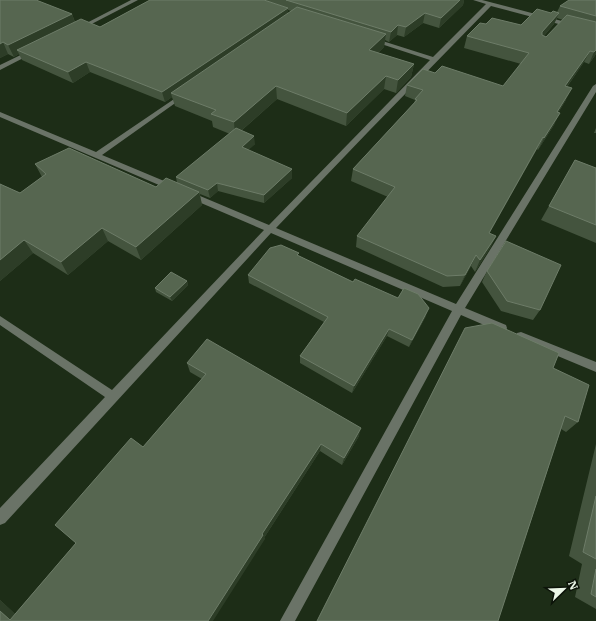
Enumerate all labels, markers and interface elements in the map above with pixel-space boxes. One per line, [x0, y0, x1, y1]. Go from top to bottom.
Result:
north arrow [544, 569, 584, 609]
text: N [565, 578, 581, 592]

